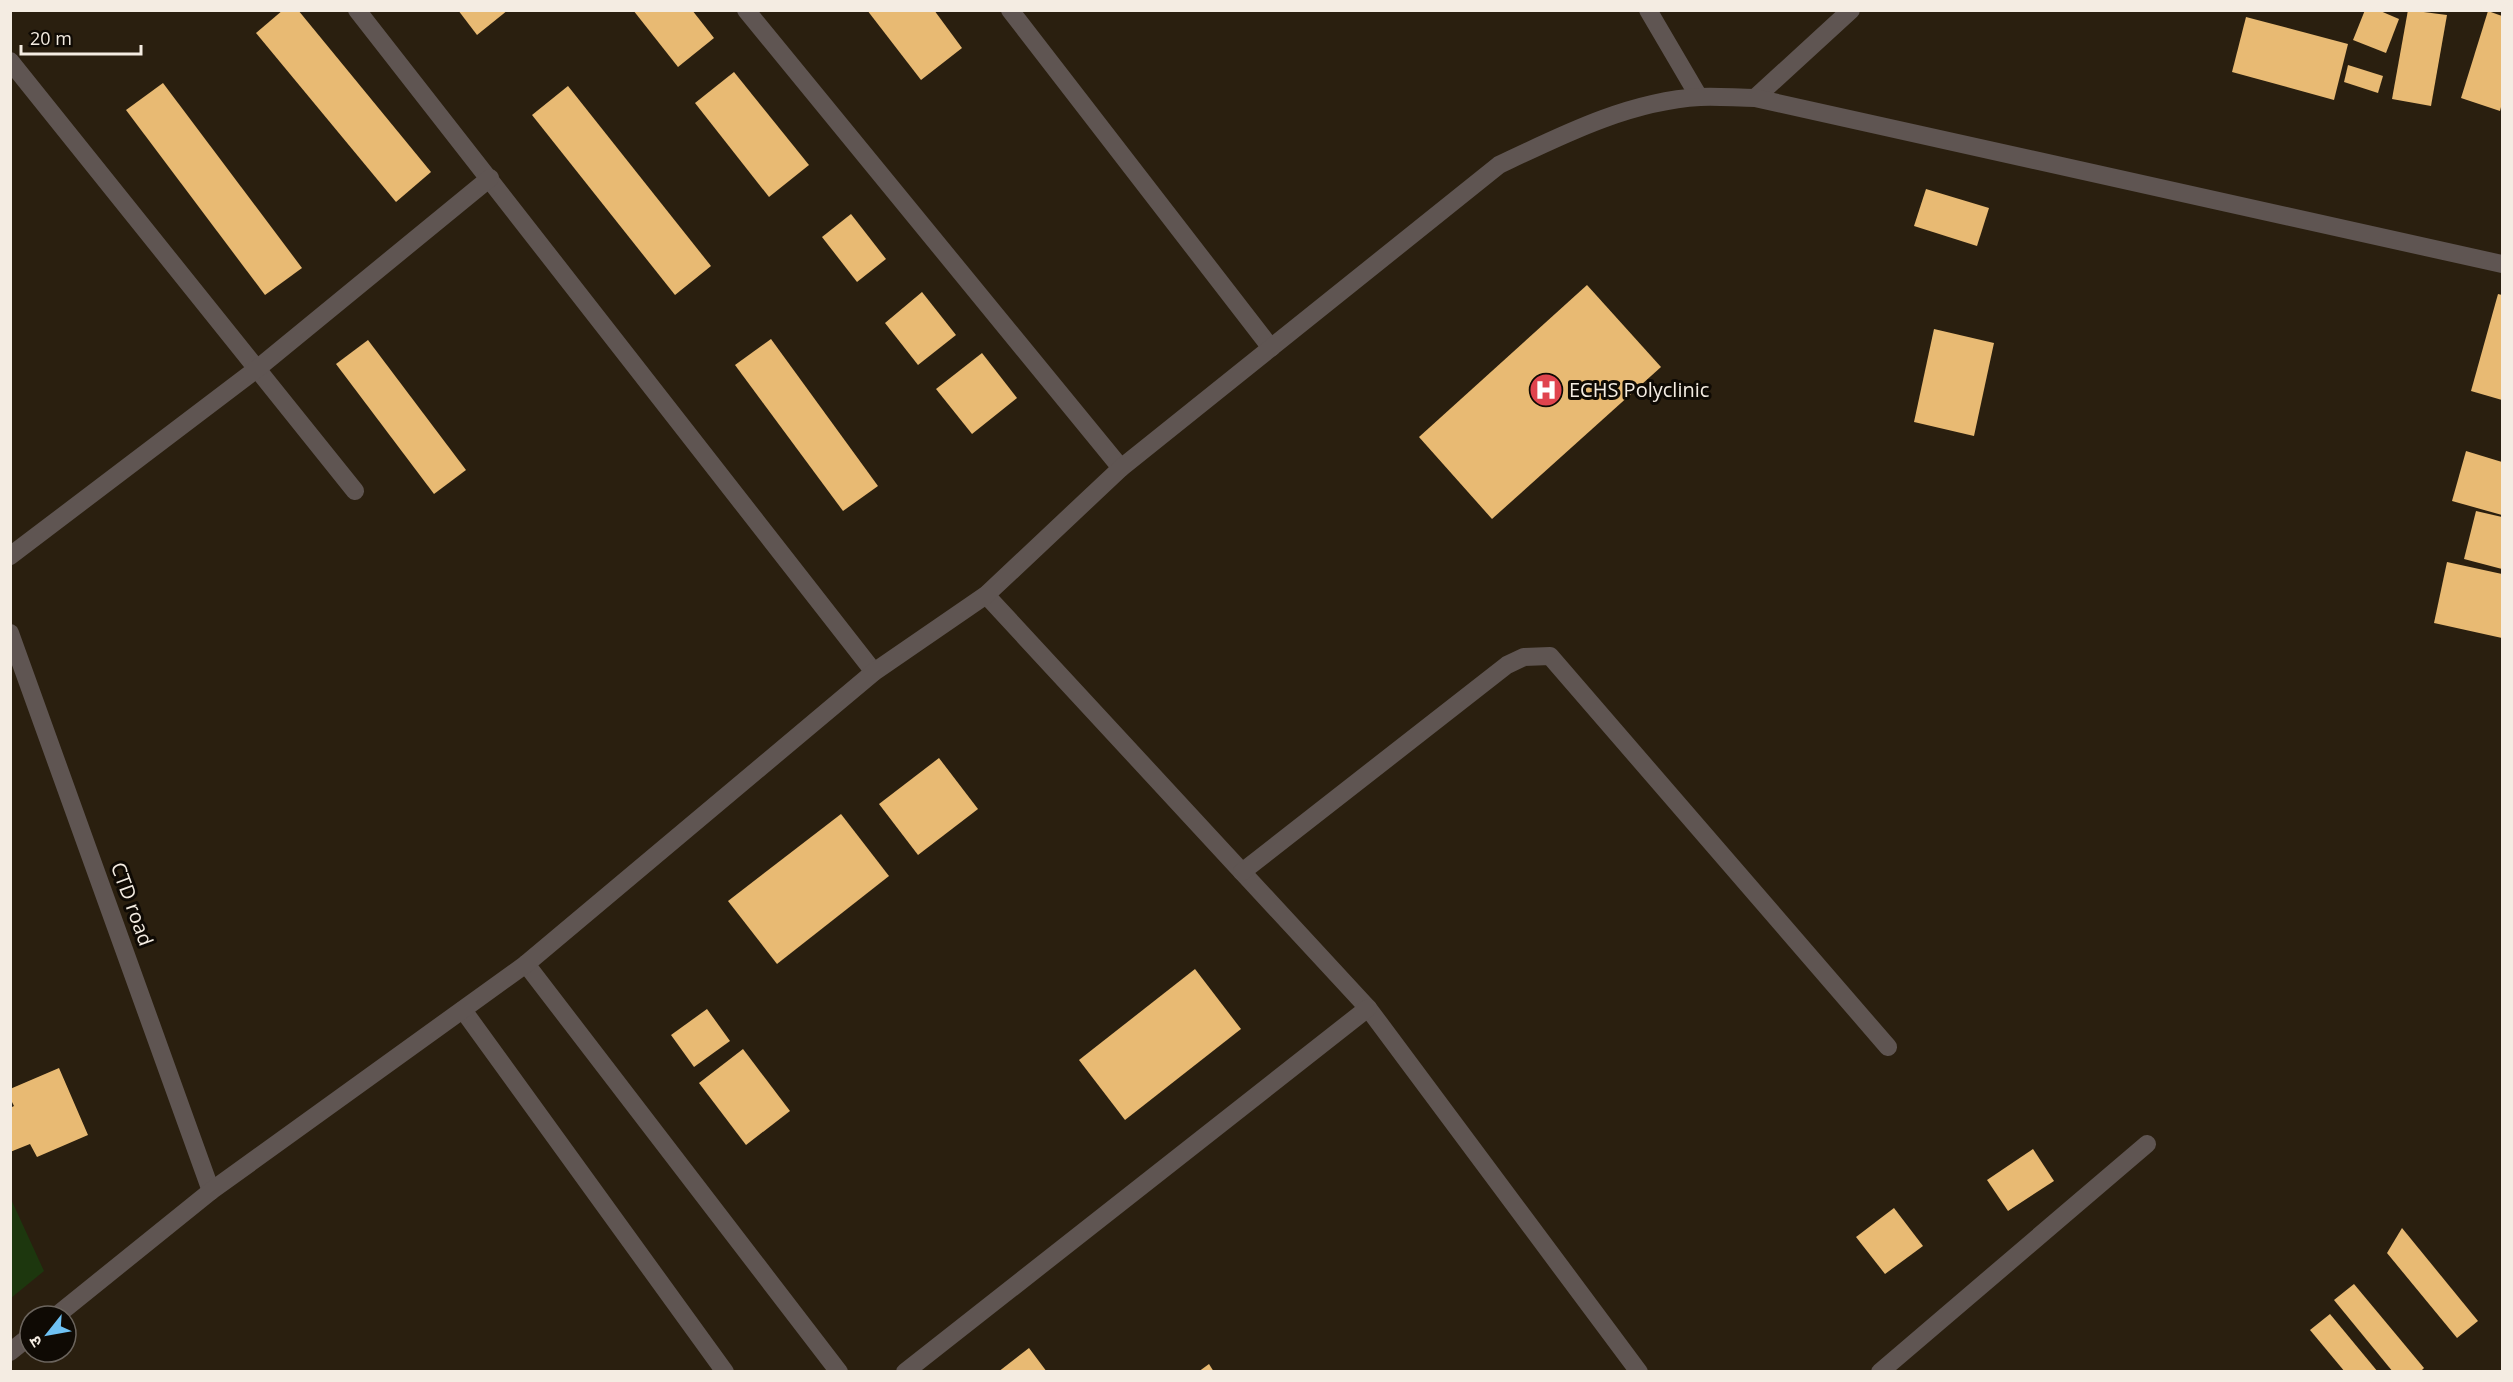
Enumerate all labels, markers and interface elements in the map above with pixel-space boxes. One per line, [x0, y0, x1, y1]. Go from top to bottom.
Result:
scale bar [21, 18, 141, 56]
text: 20 m [30, 26, 72, 50]
hospital icon: ECHS Polyclinic [1528, 372, 1564, 408]
place label: ECHS Polyclinic [1569, 376, 1709, 403]
street label: CTD road [105, 858, 160, 949]
north arrow [18, 1304, 78, 1364]
text: उ [23, 1332, 47, 1351]

